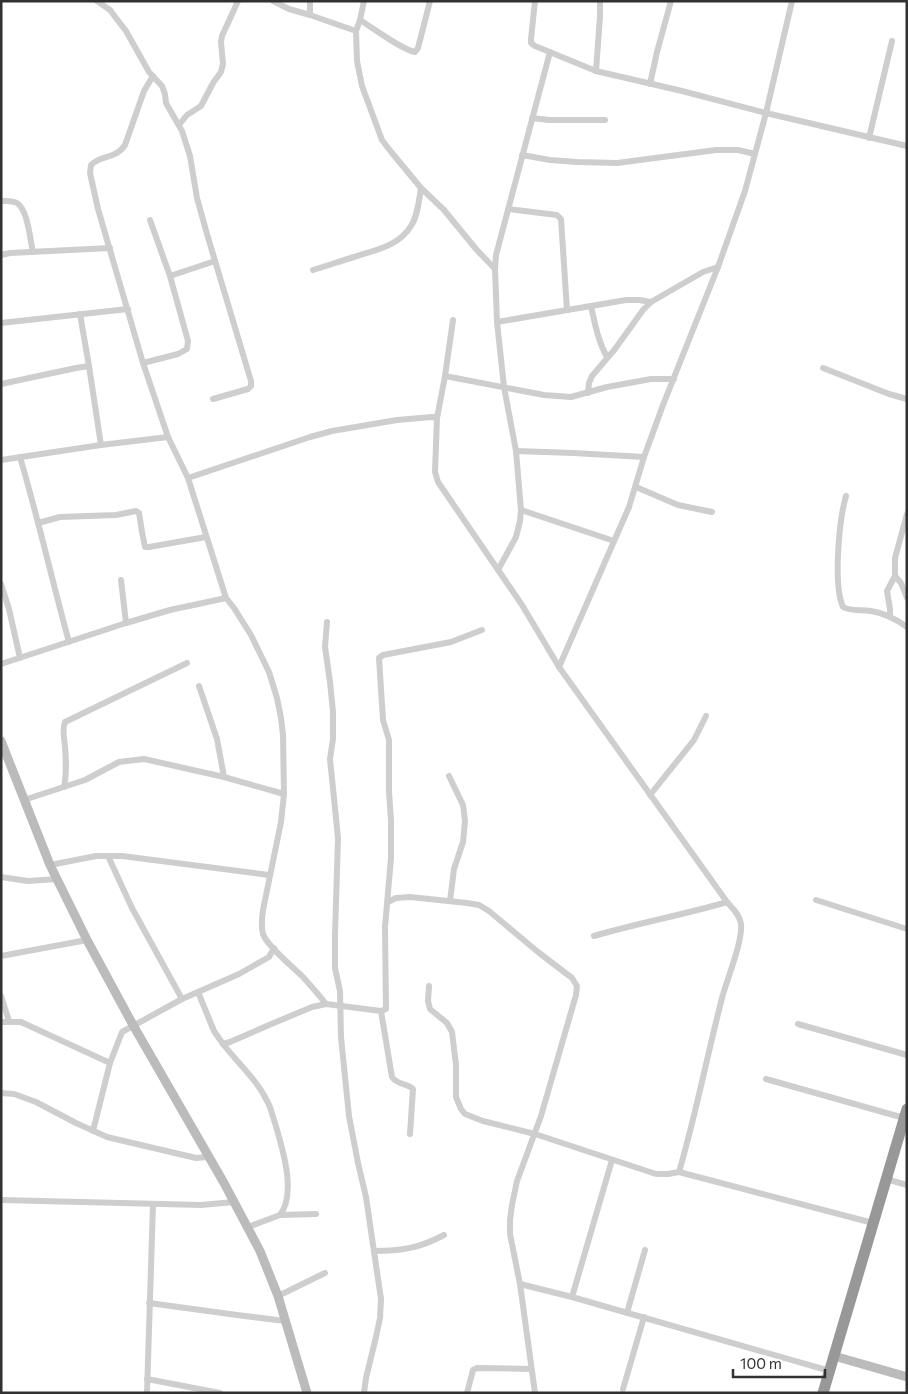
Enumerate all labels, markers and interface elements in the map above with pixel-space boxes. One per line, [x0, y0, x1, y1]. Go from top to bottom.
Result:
scale bar [733, 1346, 826, 1378]
text: 100 m [740, 1354, 782, 1372]

